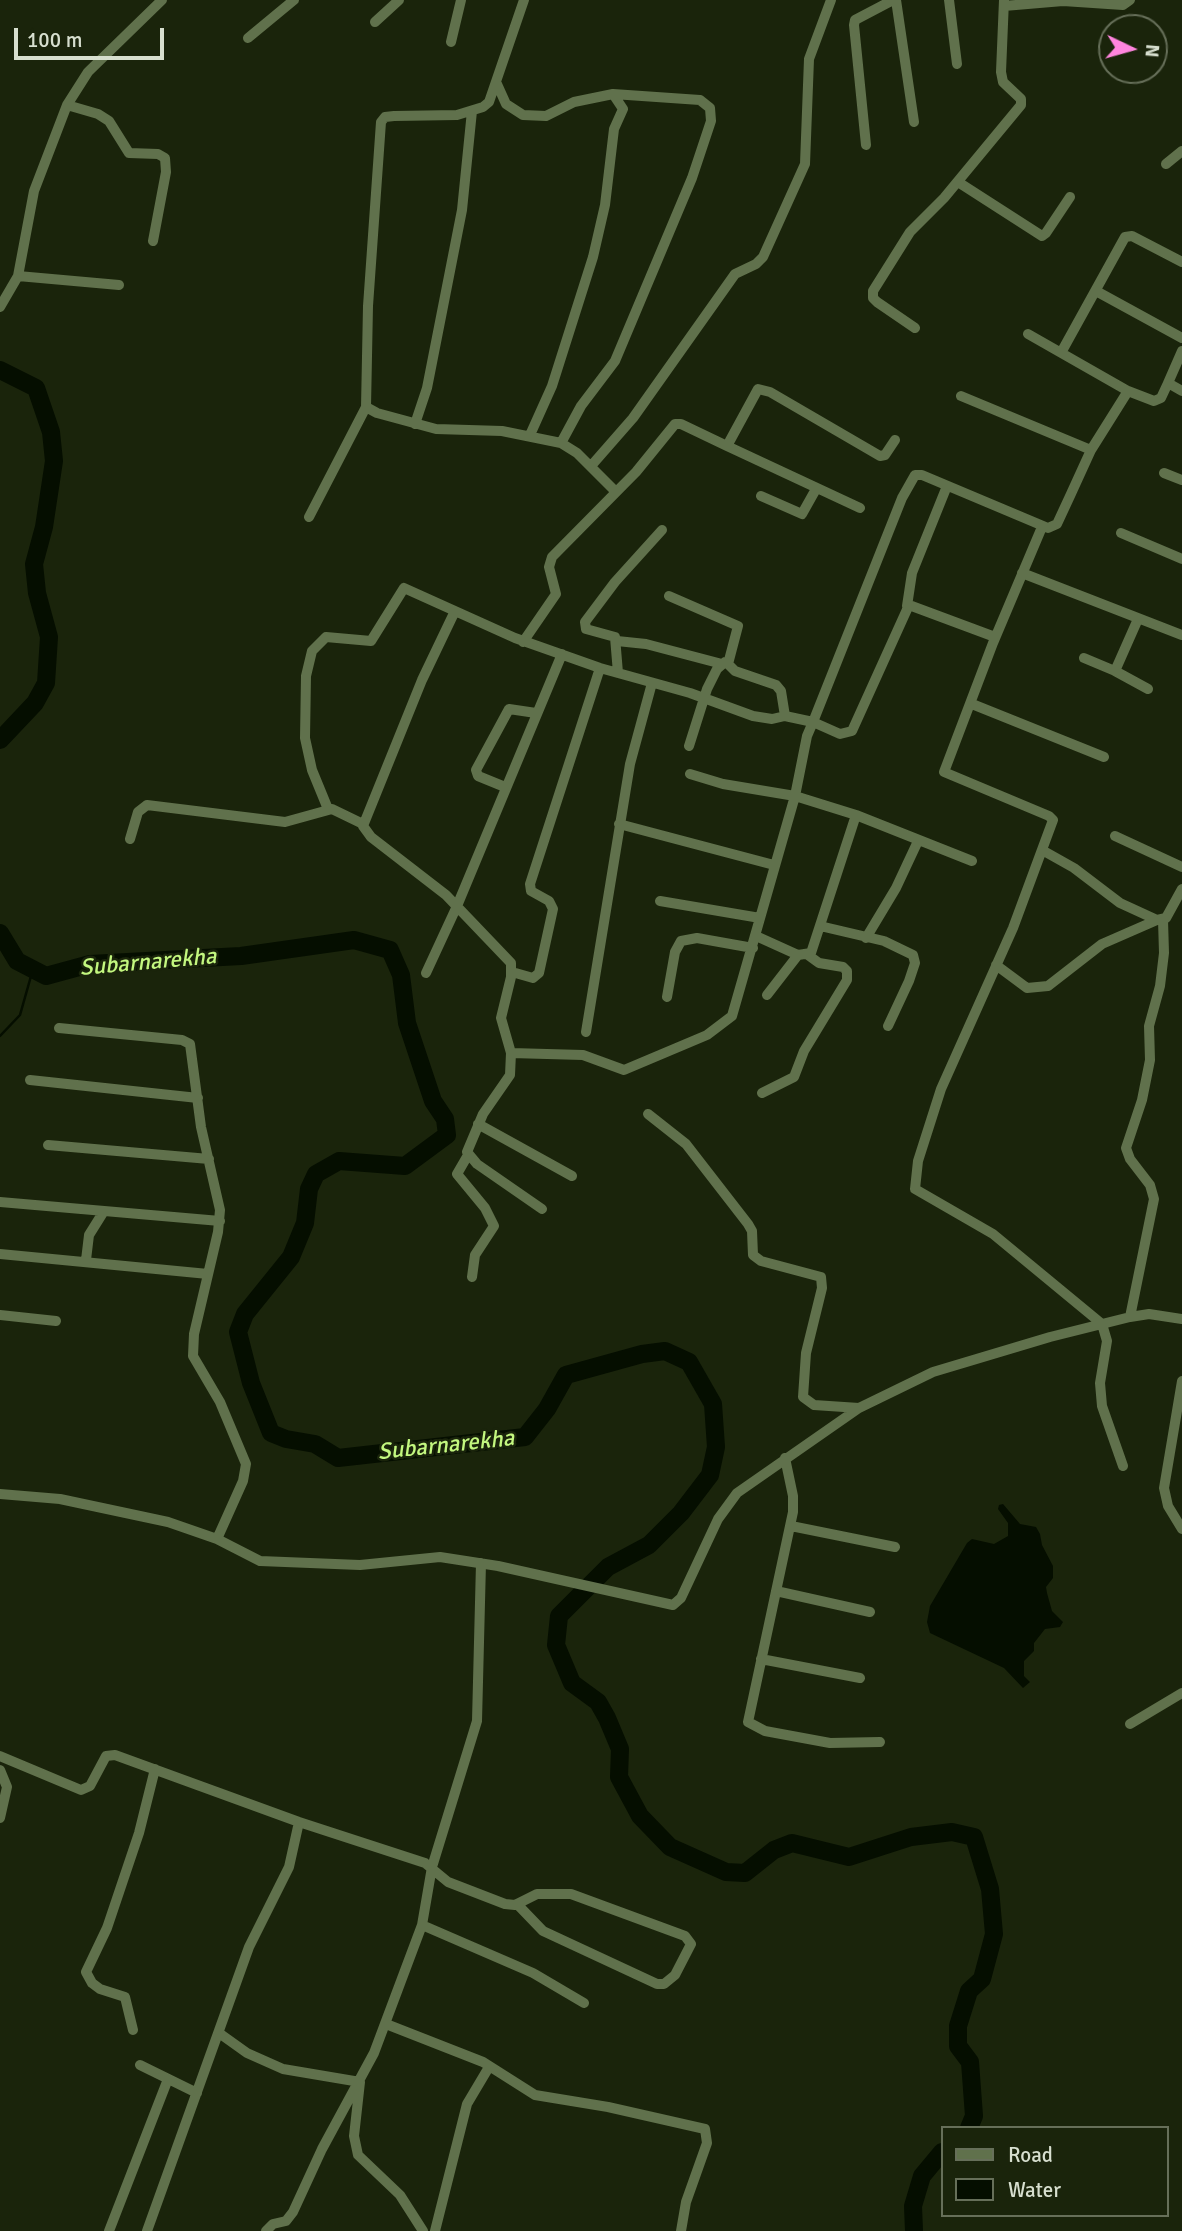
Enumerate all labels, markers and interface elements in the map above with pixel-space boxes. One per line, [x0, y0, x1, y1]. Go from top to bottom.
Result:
scale bar [18, 14, 168, 58]
north arrow [1098, 14, 1168, 84]
text: 100 m [27, 27, 82, 53]
text: N [1139, 43, 1164, 58]
water label: Subarnarekha [79, 943, 217, 983]
water label: Subarnarekha [376, 1425, 516, 1467]
legend [940, 2126, 1168, 2217]
text: Road [1008, 2142, 1053, 2168]
text: Water [1008, 2177, 1061, 2203]

